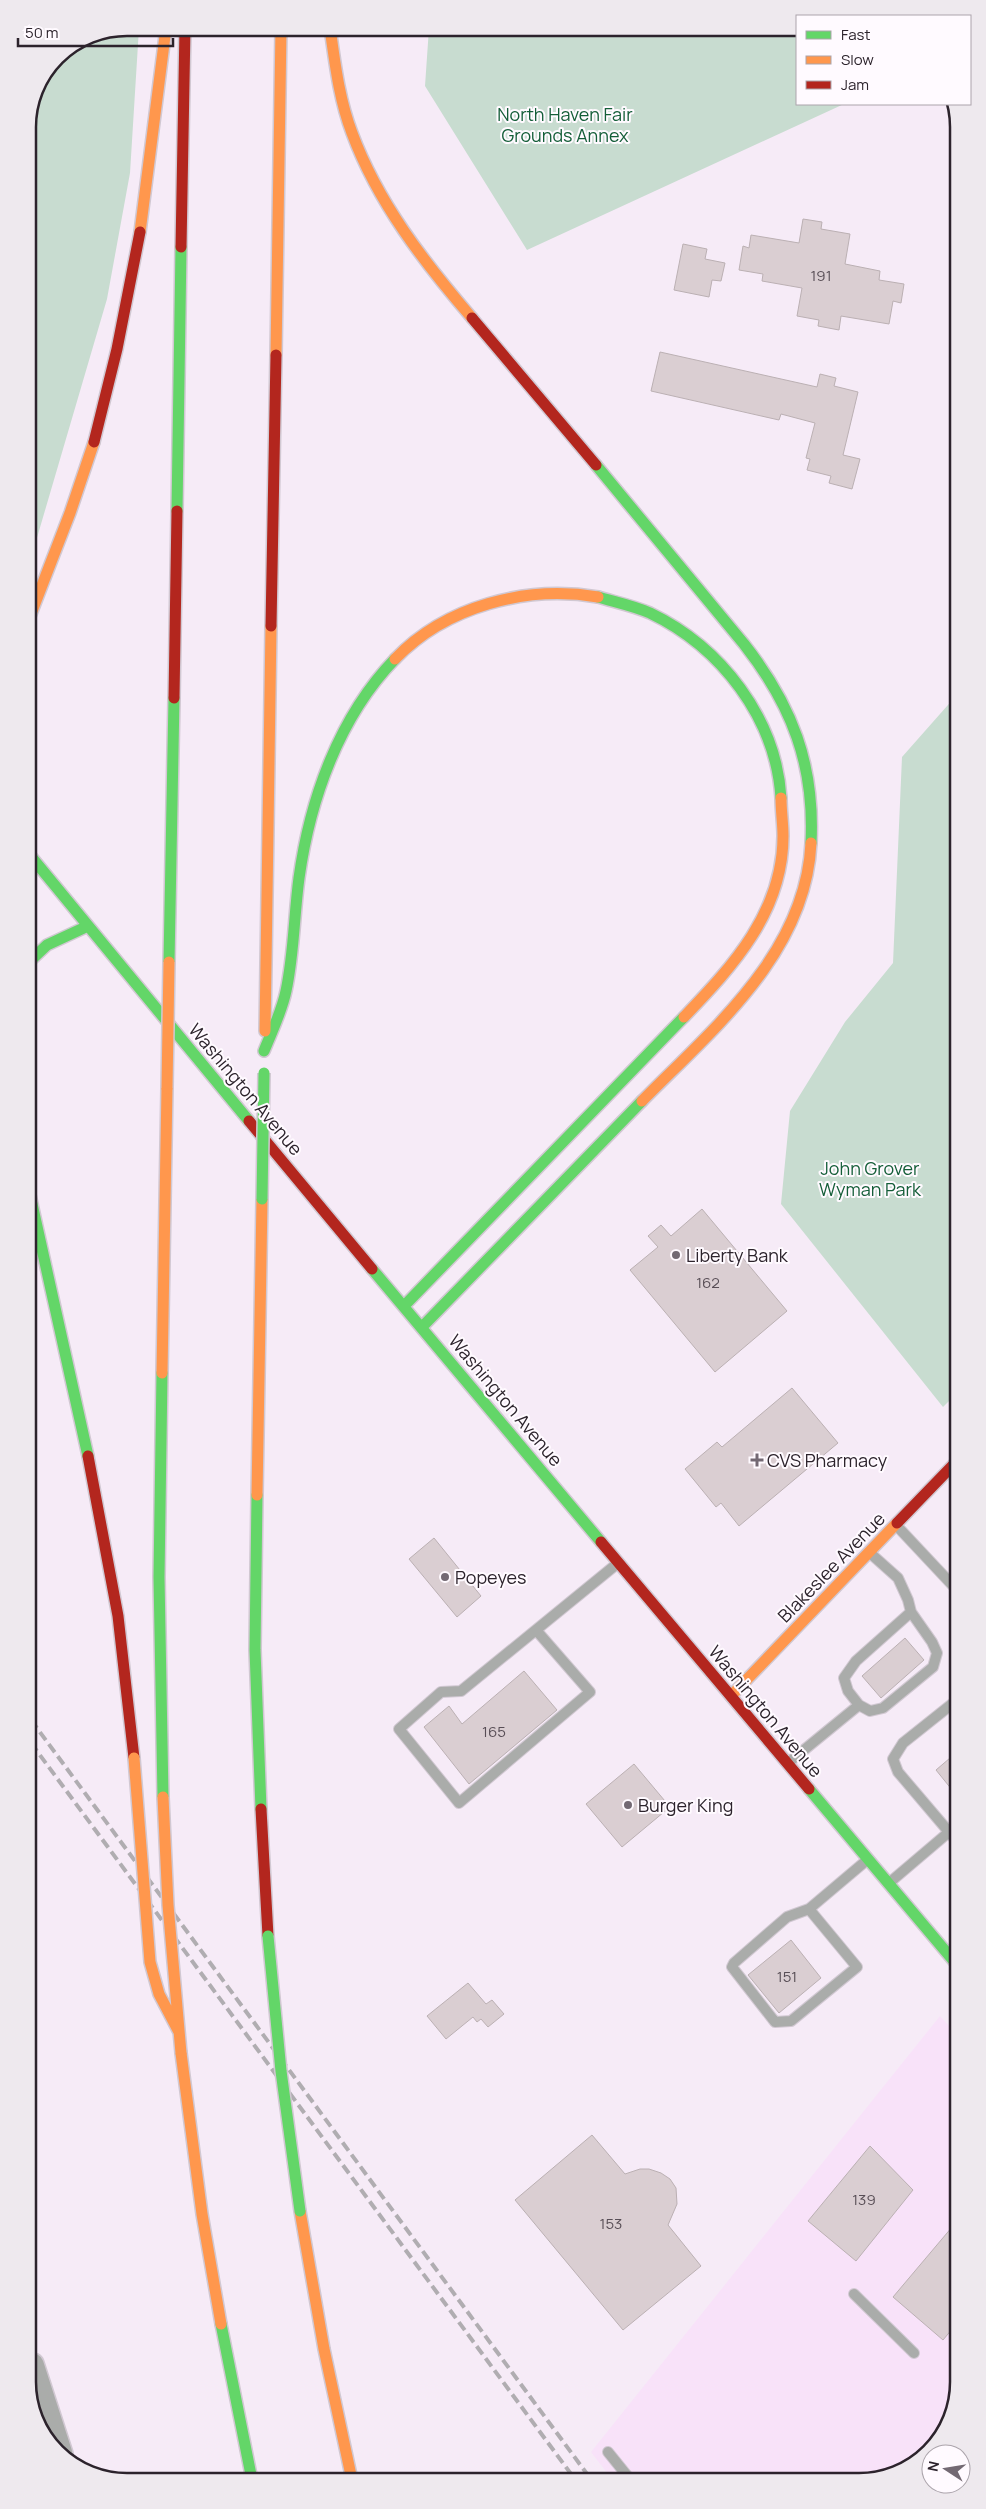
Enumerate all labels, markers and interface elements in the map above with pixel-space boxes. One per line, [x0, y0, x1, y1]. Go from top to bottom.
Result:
scale bar [18, 15, 172, 47]
legend [796, 15, 971, 105]
text: 50 m [25, 22, 59, 43]
text: Fast [841, 24, 870, 45]
text: Slow [841, 49, 874, 70]
text: Jam [841, 74, 869, 95]
park label: North Haven Fair Grounds Annex [497, 102, 633, 147]
house number: 191 [810, 265, 832, 286]
street label: Washington Avenue [184, 1018, 308, 1160]
park label: John Grover Wyman Park [819, 1156, 922, 1201]
place label: Liberty Bank [686, 1243, 789, 1267]
marker: Liberty Bank [670, 1249, 682, 1261]
house number: 162 [696, 1272, 720, 1293]
street label: Washington Avenue [444, 1329, 568, 1471]
place label: CVS Pharmacy [767, 1448, 888, 1472]
marker: CVS Pharmacy [751, 1454, 763, 1466]
street label: Blakeslee Avenue [772, 1507, 890, 1627]
place label: Popeyes [455, 1565, 527, 1589]
marker: Popeyes [439, 1571, 451, 1583]
street label: Washington Avenue [704, 1640, 828, 1782]
house number: 165 [482, 1721, 506, 1742]
place label: Burger King [638, 1793, 733, 1817]
marker: Burger King [622, 1799, 634, 1811]
house number: 151 [777, 1966, 797, 1987]
house number: 139 [852, 2189, 876, 2210]
house number: 153 [600, 2213, 622, 2234]
north arrow [921, 2444, 971, 2494]
text: N [922, 2459, 943, 2473]

